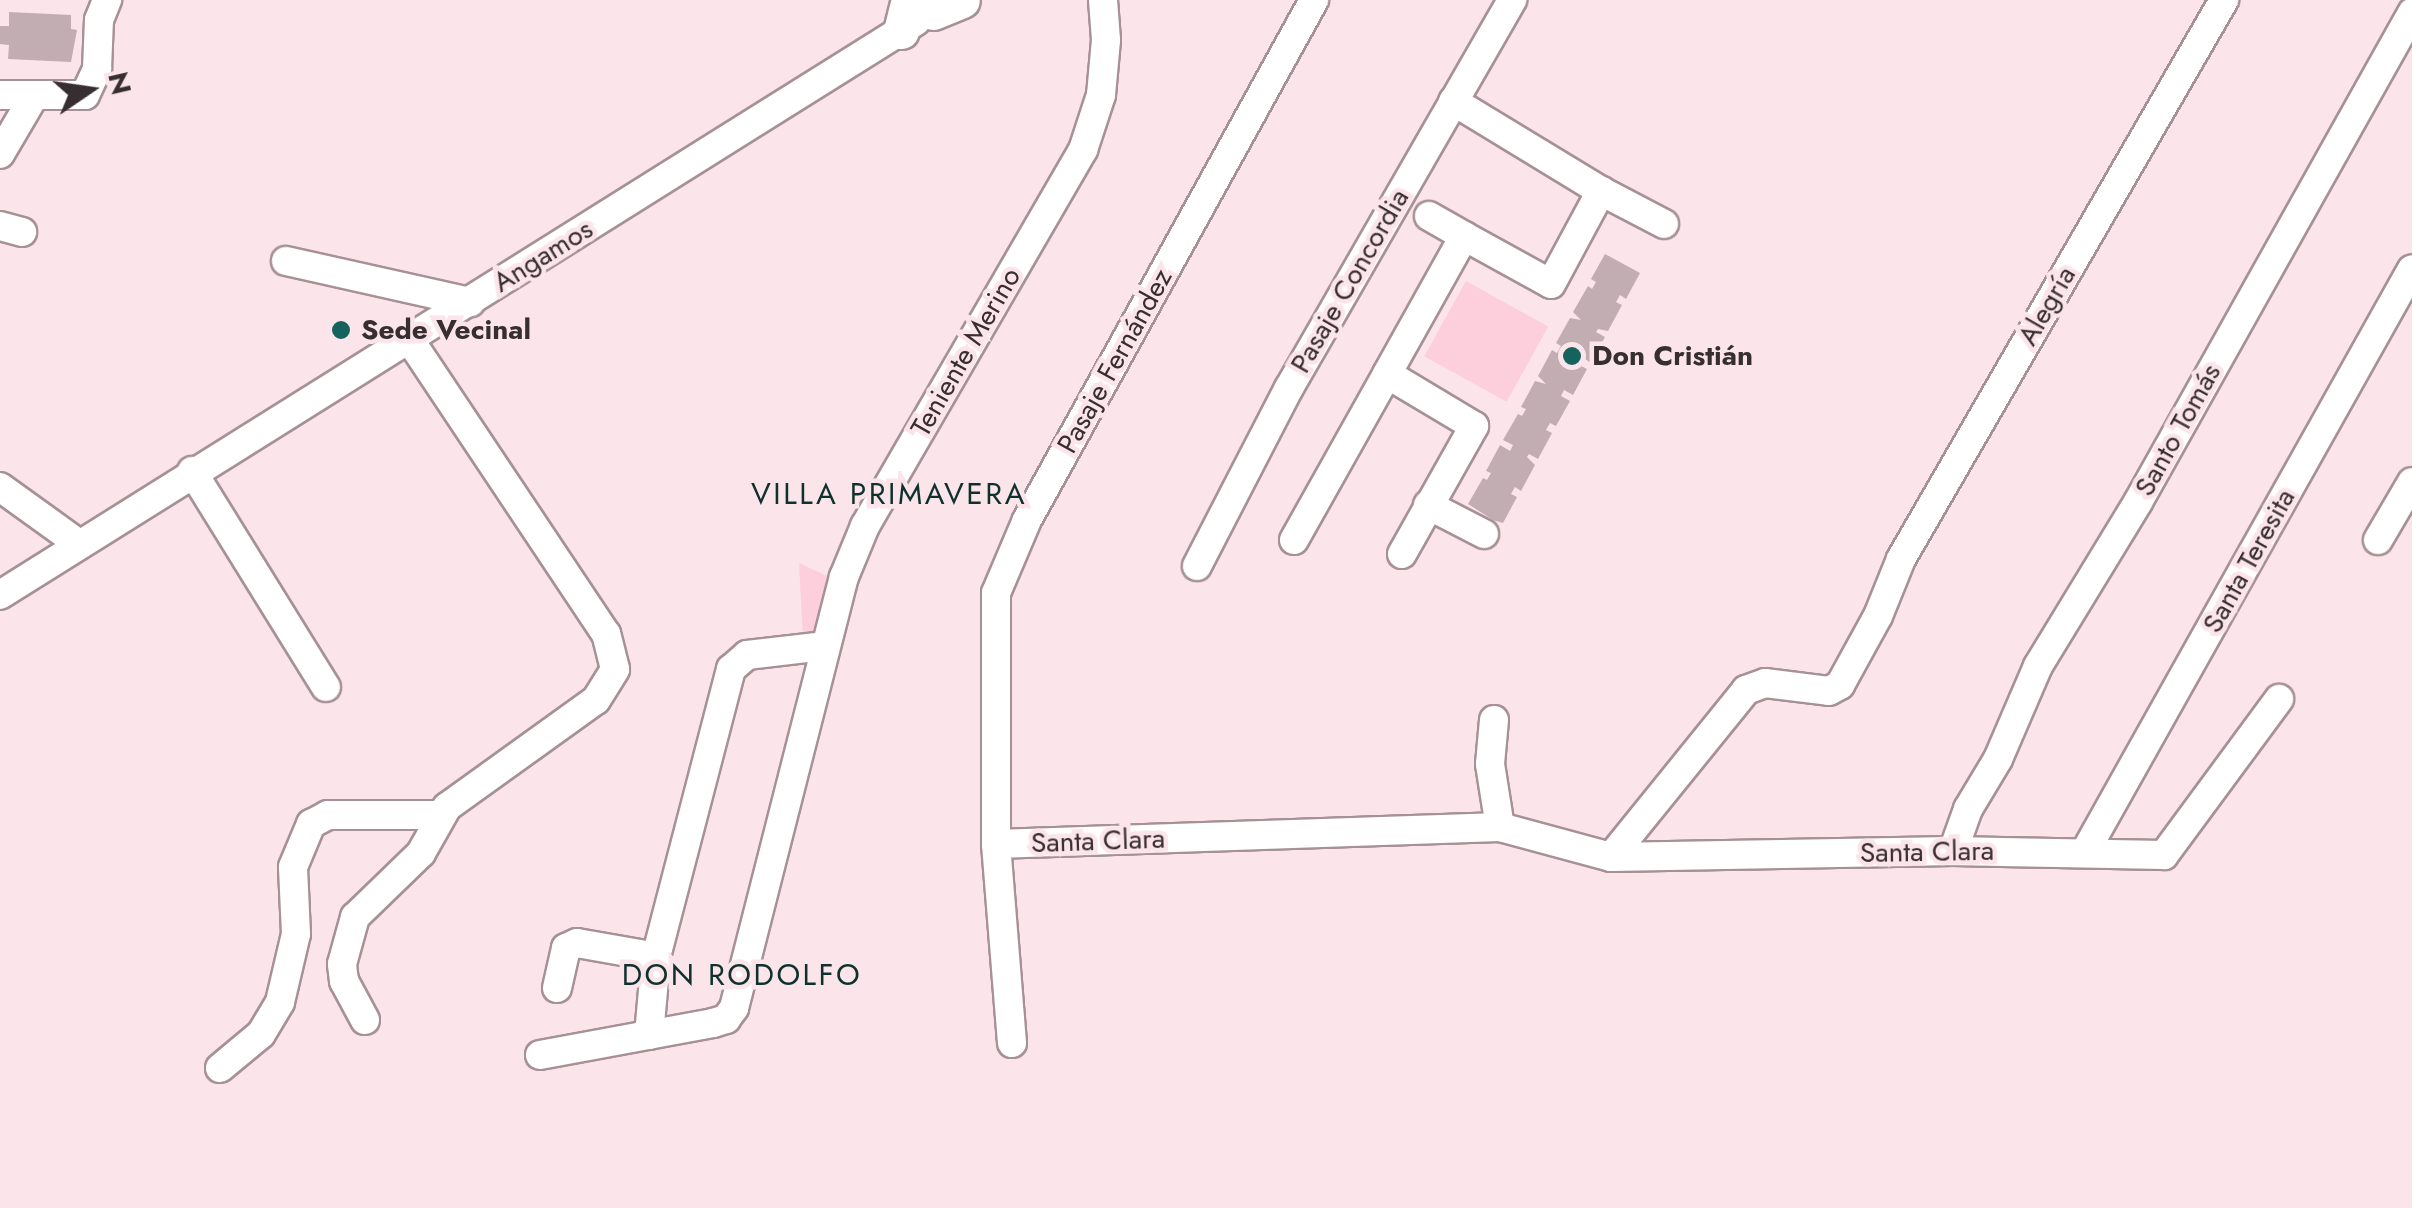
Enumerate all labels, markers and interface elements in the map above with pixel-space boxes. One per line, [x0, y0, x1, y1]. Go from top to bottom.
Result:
north arrow [40, 40, 140, 140]
text: N [97, 68, 142, 99]
street label: Pasaje Concordia [1284, 183, 1416, 379]
street label: Angamos [487, 212, 599, 300]
street label: Alegría [2011, 261, 2083, 351]
street label: Teniente Merino [904, 262, 1028, 442]
street label: Pasaje Fernández [1050, 263, 1180, 459]
place label: Sede Vecinal [361, 313, 531, 347]
marker: Sede Vecinal [330, 319, 352, 341]
place label: Don Cristián [1592, 339, 1753, 373]
marker: Don Cristián [1561, 345, 1583, 367]
street label: Santo Tomás [2128, 358, 2228, 502]
district label: VILLA PRIMAVERA [751, 476, 1027, 512]
street label: Santa Teresita [2196, 483, 2302, 639]
street label: Santa Clara [1030, 822, 1166, 860]
street label: Santa Clara [1860, 834, 1994, 870]
district label: DON RODOLFO [622, 957, 862, 993]

